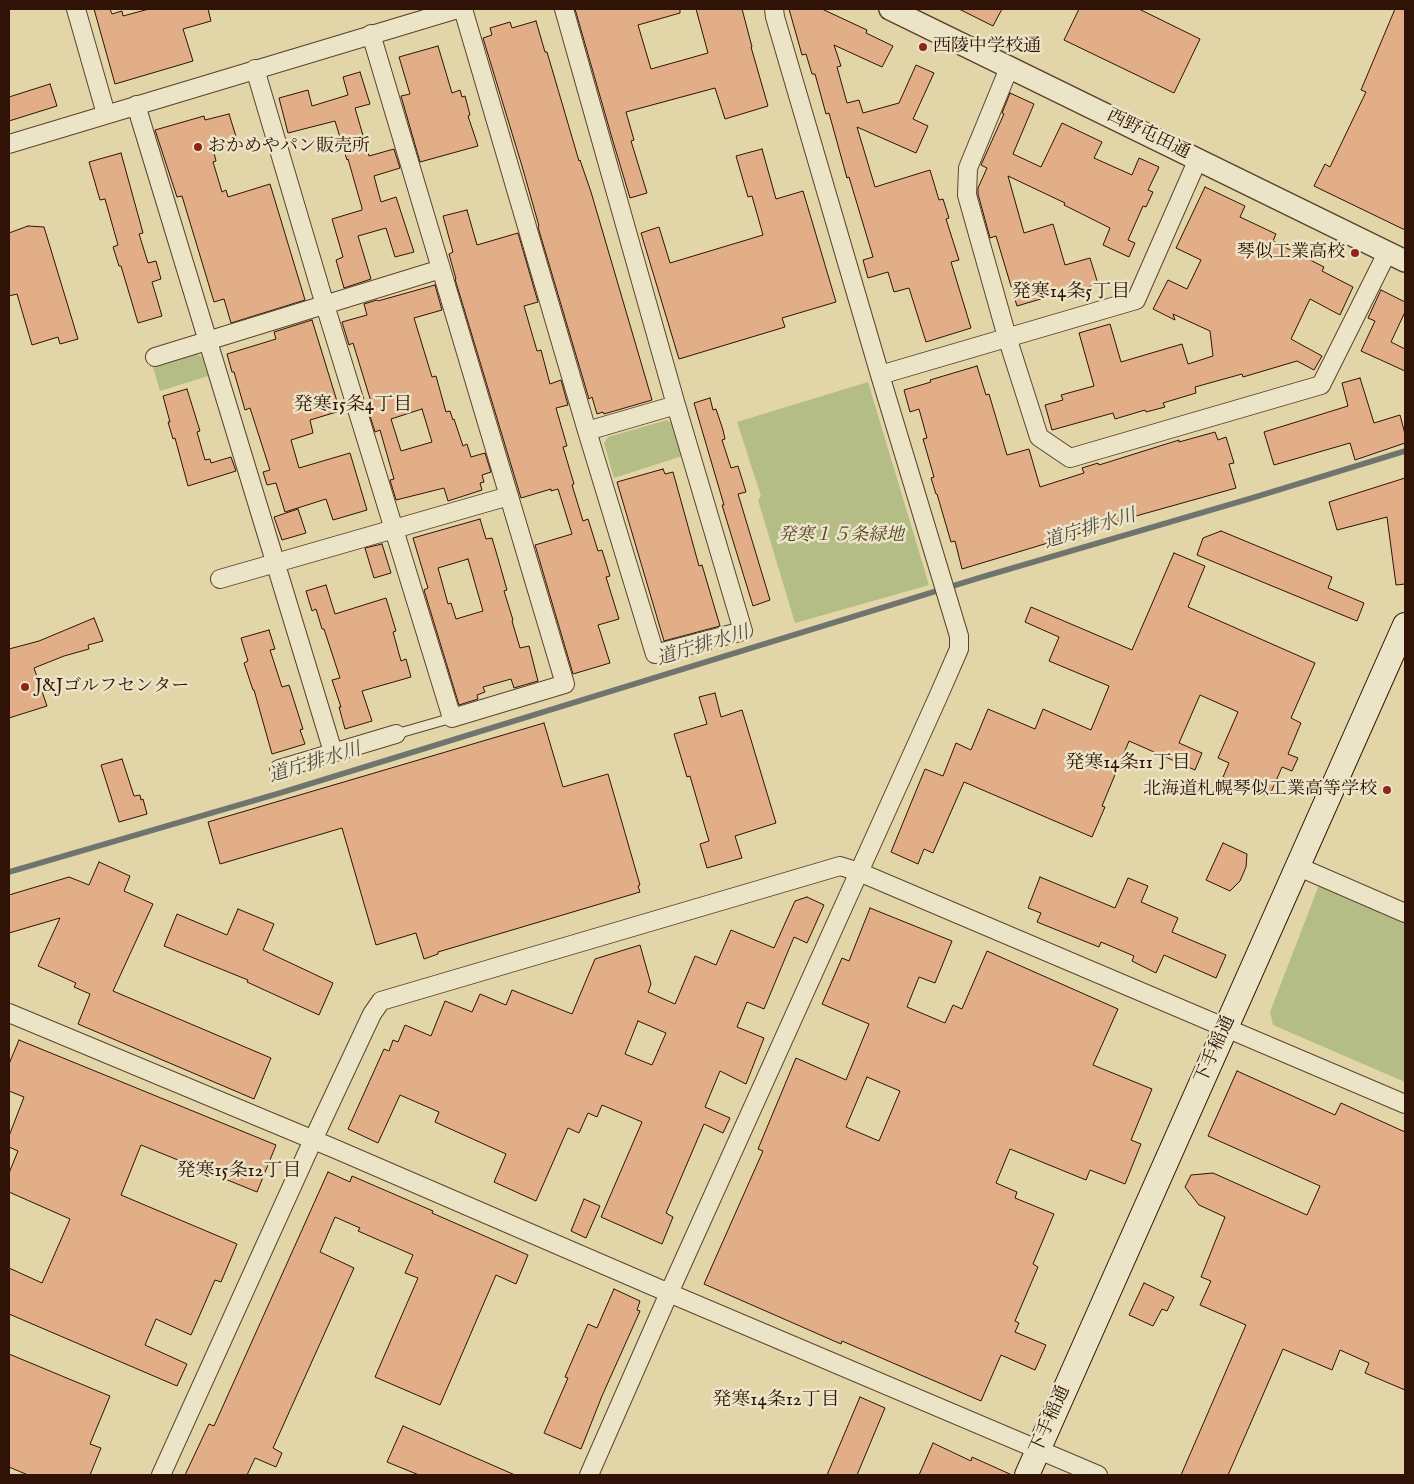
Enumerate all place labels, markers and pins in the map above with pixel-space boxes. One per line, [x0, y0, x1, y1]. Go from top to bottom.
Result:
place label: 西陵中学校通 [933, 36, 1041, 58]
marker: 西陵中学校通 [917, 41, 929, 53]
place label: おかめやパン販売所 [208, 136, 370, 158]
marker: おかめやパン販売所 [192, 141, 204, 153]
place label: 琴似工業高校 [1237, 242, 1345, 264]
marker: 琴似工業高校 [1349, 247, 1361, 259]
place label: J&Jゴルフセンター [35, 676, 189, 698]
marker: J&Jゴルフセンター [19, 681, 31, 693]
place label: 北海道札幌琴似工業高等学校 [1143, 779, 1377, 801]
marker: 北海道札幌琴似工業高等学校 [1381, 784, 1393, 796]

